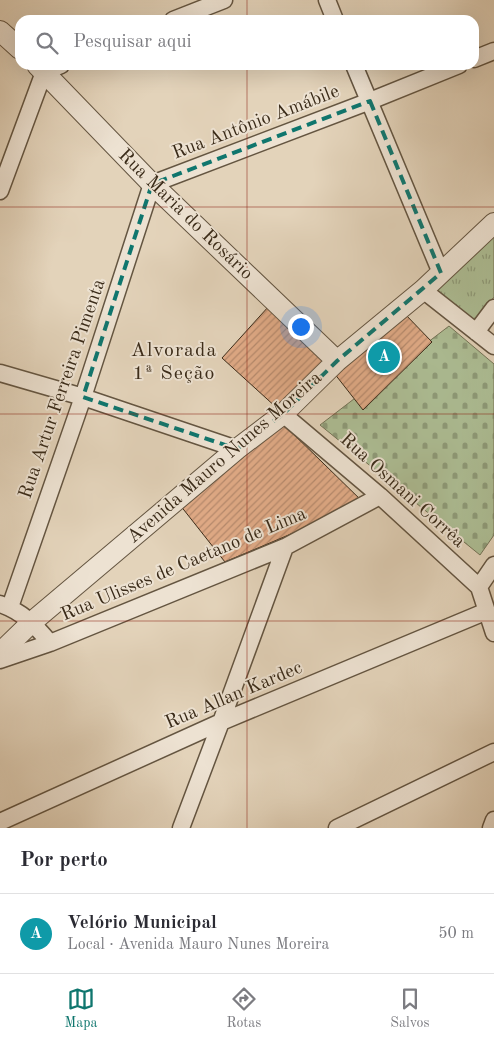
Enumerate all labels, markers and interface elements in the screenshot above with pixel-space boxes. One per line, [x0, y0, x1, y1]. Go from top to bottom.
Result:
search box [15, 15, 479, 70]
icon: search [33, 29, 61, 57]
text: Pesquisar aqui [73, 33, 192, 52]
street label: Rua Antônio Amábile [170, 82, 342, 164]
street label: Rua Maria do Rosário [114, 146, 256, 284]
street label: Rua Artur Ferreira Pimenta [16, 276, 110, 501]
your location [288, 314, 314, 340]
pin: A [368, 338, 400, 376]
district label: Alvorada 1ª Seção [131, 341, 217, 384]
street label: Avenida Mauro Nunes Moreira [124, 368, 326, 547]
street label: Rua Osmani Corrêa [336, 430, 469, 552]
street label: Rua Ulisses de Caetano de Lima [59, 504, 310, 625]
street label: Rua Allan Kardec [163, 659, 305, 733]
text: Por perto [20, 850, 108, 871]
text: Velório Municipal [67, 914, 217, 933]
text: A [30, 926, 42, 942]
text: 50 m [438, 926, 474, 942]
text: Local · Avenida Mauro Nunes Moreira [67, 937, 329, 953]
tab: Mapa [65, 985, 97, 1032]
tab: Rotas [226, 985, 261, 1032]
tab: Salvos [390, 985, 429, 1032]

